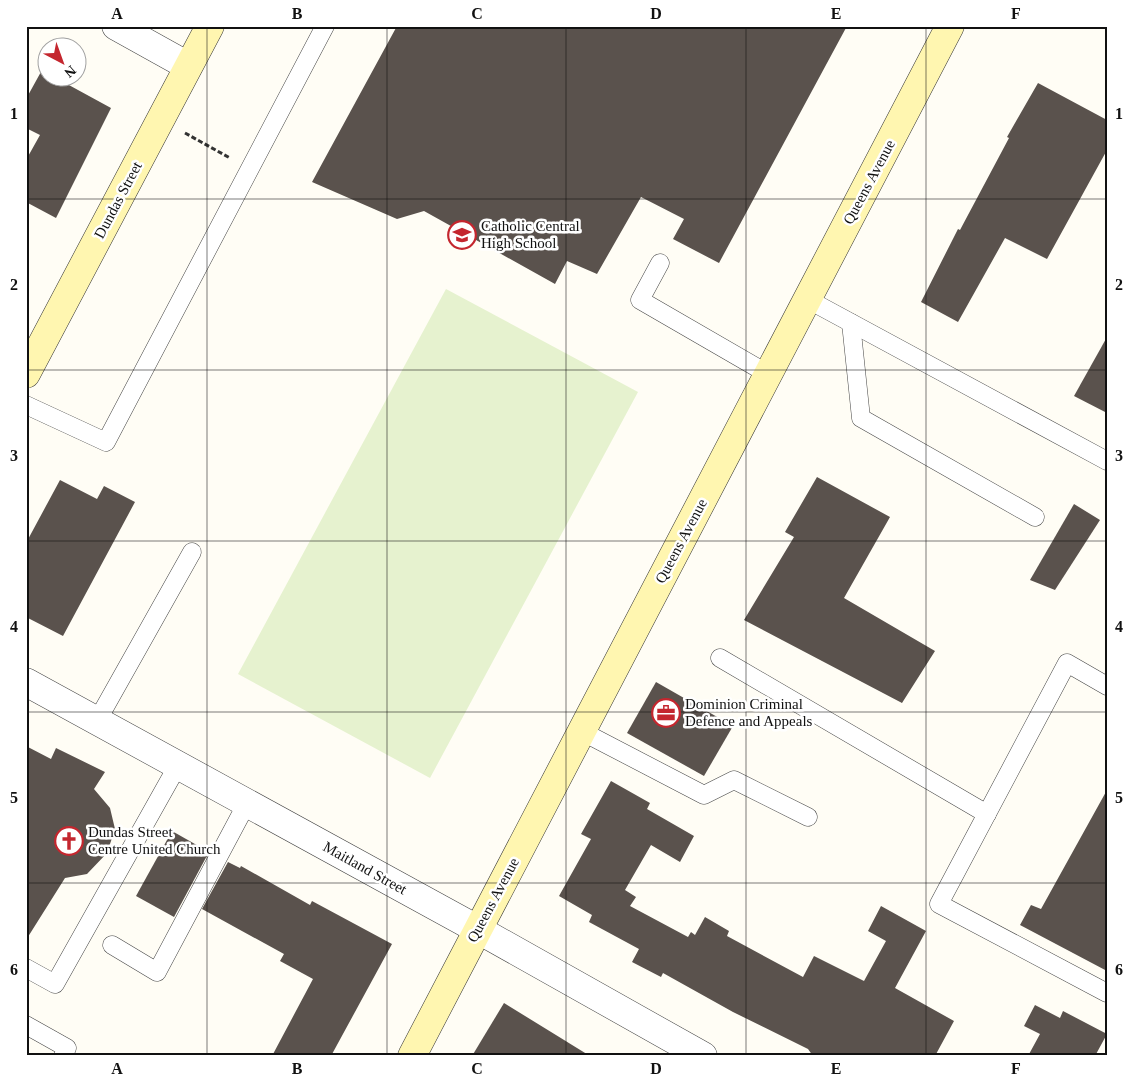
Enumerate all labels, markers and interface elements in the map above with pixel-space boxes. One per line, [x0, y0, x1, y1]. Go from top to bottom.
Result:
text: A [111, 5, 123, 22]
text: B [292, 5, 303, 22]
text: C [471, 5, 483, 22]
text: D [650, 5, 662, 22]
text: E [831, 5, 841, 22]
text: F [1011, 5, 1021, 22]
north arrow [38, 38, 88, 88]
text: N [61, 62, 79, 80]
text: 1 [10, 105, 18, 122]
text: 1 [1115, 105, 1123, 122]
street label: Queens Avenue [840, 137, 898, 227]
street label: Dundas Street [91, 158, 145, 241]
place label: Catholic Central High School [481, 218, 580, 251]
school or university icon: Catholic Central High School [447, 220, 477, 250]
text: 2 [10, 276, 18, 293]
text: 2 [1115, 276, 1123, 293]
text: 3 [10, 447, 18, 464]
text: 3 [1115, 447, 1123, 464]
street label: Queens Avenue [652, 496, 710, 586]
text: 4 [10, 618, 18, 635]
text: 4 [1115, 618, 1123, 635]
place label: Dominion Criminal Defence and Appeals [685, 696, 813, 729]
office icon: Dominion Criminal Defence and Appeals [651, 698, 681, 728]
text: 5 [10, 789, 18, 806]
text: 5 [1115, 789, 1123, 806]
place label: Dundas Street Centre United Church [88, 824, 221, 857]
church icon: Dundas Street Centre United Church [54, 826, 84, 856]
street label: Maitland Street [320, 838, 410, 898]
street label: Queens Avenue [464, 855, 522, 945]
text: 6 [10, 961, 18, 978]
text: 6 [1115, 961, 1123, 978]
text: A [111, 1060, 123, 1077]
text: B [292, 1060, 303, 1077]
text: C [471, 1060, 483, 1077]
text: D [650, 1060, 662, 1077]
text: E [831, 1060, 841, 1077]
text: F [1011, 1060, 1021, 1077]

